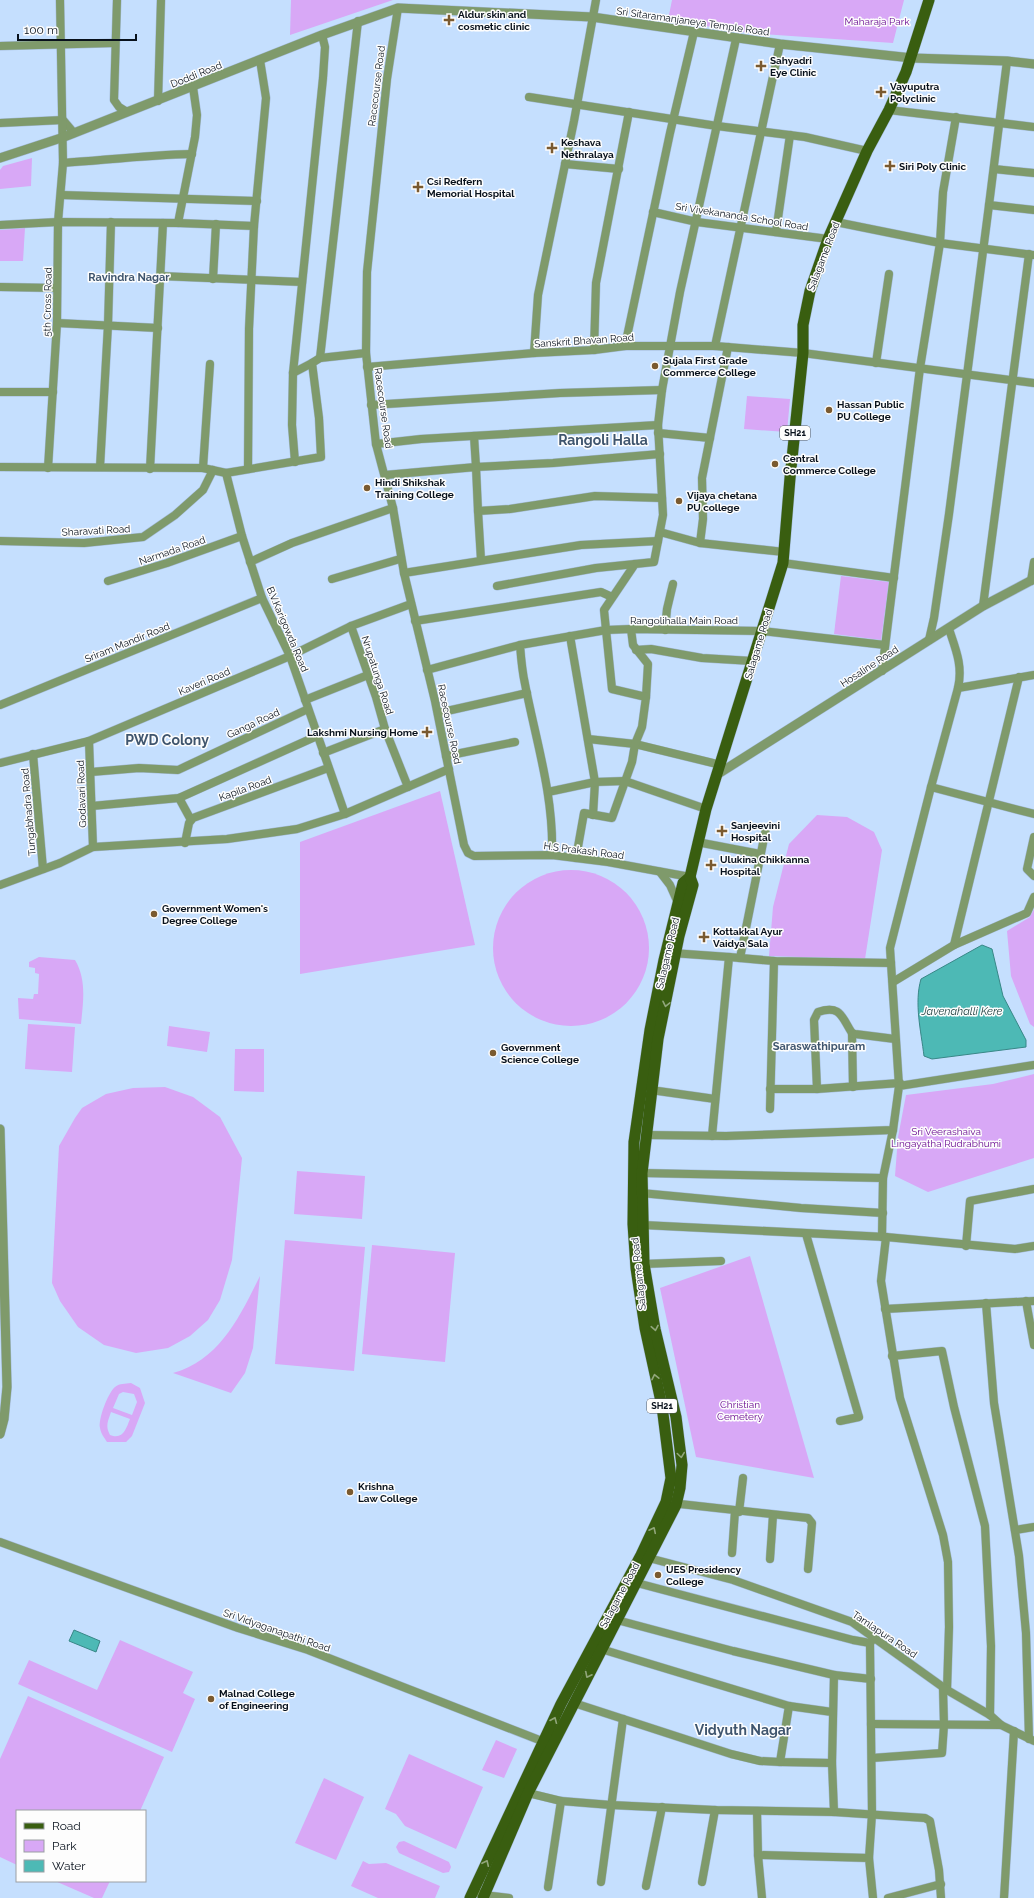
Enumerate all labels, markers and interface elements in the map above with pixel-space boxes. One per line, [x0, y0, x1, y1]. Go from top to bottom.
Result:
street label: Sri Sitaramanjaneya Temple Road [616, 5, 770, 38]
place label: Aldur skin and cosmetic clinic [458, 9, 530, 32]
marker: Aldur skin and cosmetic clinic [443, 14, 455, 26]
scale bar [18, 16, 136, 42]
park label: Maharaja Park [844, 16, 910, 27]
text: 100 m [24, 23, 58, 37]
street label: Racecourse Road [366, 45, 387, 127]
place label: Sahyadri Eye Clinic [770, 55, 817, 78]
street label: Doddi Road [169, 59, 223, 90]
marker: Sahyadri Eye Clinic [755, 60, 767, 72]
place label: Vayuputra Polyclinic [890, 81, 940, 104]
marker: Vayuputra Polyclinic [875, 86, 887, 98]
place label: Keshava Nethralaya [561, 137, 614, 160]
marker: Keshava Nethralaya [546, 142, 558, 154]
marker: Siri Poly Clinic [884, 160, 896, 172]
place label: Siri Poly Clinic [899, 161, 966, 172]
place label: Csi Redfern Memorial Hospital [427, 176, 515, 199]
marker: Csi Redfern Memorial Hospital [412, 181, 424, 193]
street label: Sri Vivekananda School Road [675, 201, 809, 232]
street label: Salagame Road [805, 220, 842, 292]
street label: 5th Cross Road [41, 267, 54, 337]
district label: Ravindra Nagar [88, 271, 170, 284]
street label: Sanskrit Bhavan Road [534, 332, 634, 349]
place label: Sujala First Grade Commerce College [663, 355, 756, 378]
marker: Sujala First Grade Commerce College [650, 361, 660, 371]
street label: Racecourse Road [372, 367, 395, 449]
place label: Hassan Public PU College [837, 399, 905, 422]
marker: Hassan Public PU College [824, 405, 834, 415]
road number: SH21 [780, 426, 810, 440]
district label: Rangoli Halla [558, 432, 648, 448]
place label: Central Commerce College [783, 453, 876, 476]
marker: Central Commerce College [770, 459, 780, 469]
place label: Hindi Shikshak Training College [375, 477, 454, 500]
marker: Hindi Shikshak Training College [362, 483, 372, 493]
place label: Vijaya chetana PU college [687, 490, 757, 513]
marker: Vijaya chetana PU college [674, 496, 684, 506]
street label: Sharavati Road [61, 523, 131, 538]
street label: Narmada Road [138, 534, 207, 567]
street label: B.V.Karigowda Road [265, 585, 310, 673]
street label: Salagame Road [743, 608, 774, 681]
street label: Rangolihalla Main Road [630, 615, 738, 626]
street label: Sriram Mandir Road [83, 620, 171, 665]
street label: Nrupatunga Road [360, 634, 395, 716]
street label: Hosaline Road [838, 644, 900, 689]
street label: Kaveri Road [177, 666, 232, 697]
street label: Racecourse Road [436, 683, 463, 765]
street label: Ganga Road [225, 707, 281, 740]
marker: Lakshmi Nursing Home [421, 726, 433, 738]
place label: Lakshmi Nursing Home [307, 727, 418, 738]
district label: PWD Colony [125, 732, 209, 748]
street label: Godavari Road [75, 760, 88, 828]
street label: Tungabhadra Road [19, 768, 38, 856]
street label: Kapila Road [217, 774, 273, 803]
place label: Sanjeevini Hospital [731, 820, 780, 843]
marker: Sanjeevini Hospital [716, 825, 728, 837]
street label: H.S Prakash Road [543, 840, 625, 861]
place label: Ulukina Chikkanna Hospital [720, 854, 810, 877]
marker: Ulukina Chikkanna Hospital [705, 859, 717, 871]
place label: Government Women's Degree College [162, 903, 268, 926]
marker: Government Women's Degree College [149, 909, 159, 919]
street label: Salagame Road [654, 916, 681, 990]
place label: Kottakkal Ayur Vaidya Sala [713, 926, 783, 949]
marker: Kottakkal Ayur Vaidya Sala [698, 931, 710, 943]
one-way arrow [662, 1001, 670, 1008]
water label: Javenahalli Kere [921, 1005, 1003, 1018]
district label: Saraswathipuram [773, 1040, 865, 1053]
place label: Government Science College [501, 1042, 579, 1065]
marker: Government Science College [488, 1048, 498, 1058]
park label: Sri Veerashaiva Lingayatha Rudrabhumi [891, 1126, 1001, 1149]
street label: Salagame Road [629, 1237, 648, 1311]
one-way arrow [650, 1324, 658, 1331]
one-way arrow [652, 1374, 660, 1380]
road number: SH21 [647, 1399, 677, 1413]
park label: Christian Cemetery [717, 1399, 763, 1422]
one-way arrow [676, 1452, 685, 1458]
place label: Krishna Law College [358, 1481, 417, 1504]
marker: Krishna Law College [345, 1487, 355, 1497]
one-way arrow [648, 1527, 656, 1534]
street label: Salagame Road [597, 1560, 641, 1630]
place label: UES Presidency College [666, 1564, 742, 1587]
marker: UES Presidency College [653, 1570, 663, 1580]
street label: Sri Vidyaganapathi Road [222, 1607, 332, 1654]
street label: Tamlapura Road [850, 1609, 919, 1660]
one-way arrow [585, 1670, 593, 1678]
place label: Malnad College of Engineering [219, 1688, 295, 1711]
marker: Malnad College of Engineering [206, 1694, 216, 1704]
one-way arrow [549, 1716, 557, 1724]
district label: Vidyuth Nagar [695, 1722, 792, 1738]
legend [16, 1810, 146, 1882]
text: Road [52, 1819, 81, 1833]
text: Park [52, 1839, 77, 1853]
text: Water [52, 1859, 86, 1873]
one-way arrow [482, 1859, 490, 1866]

